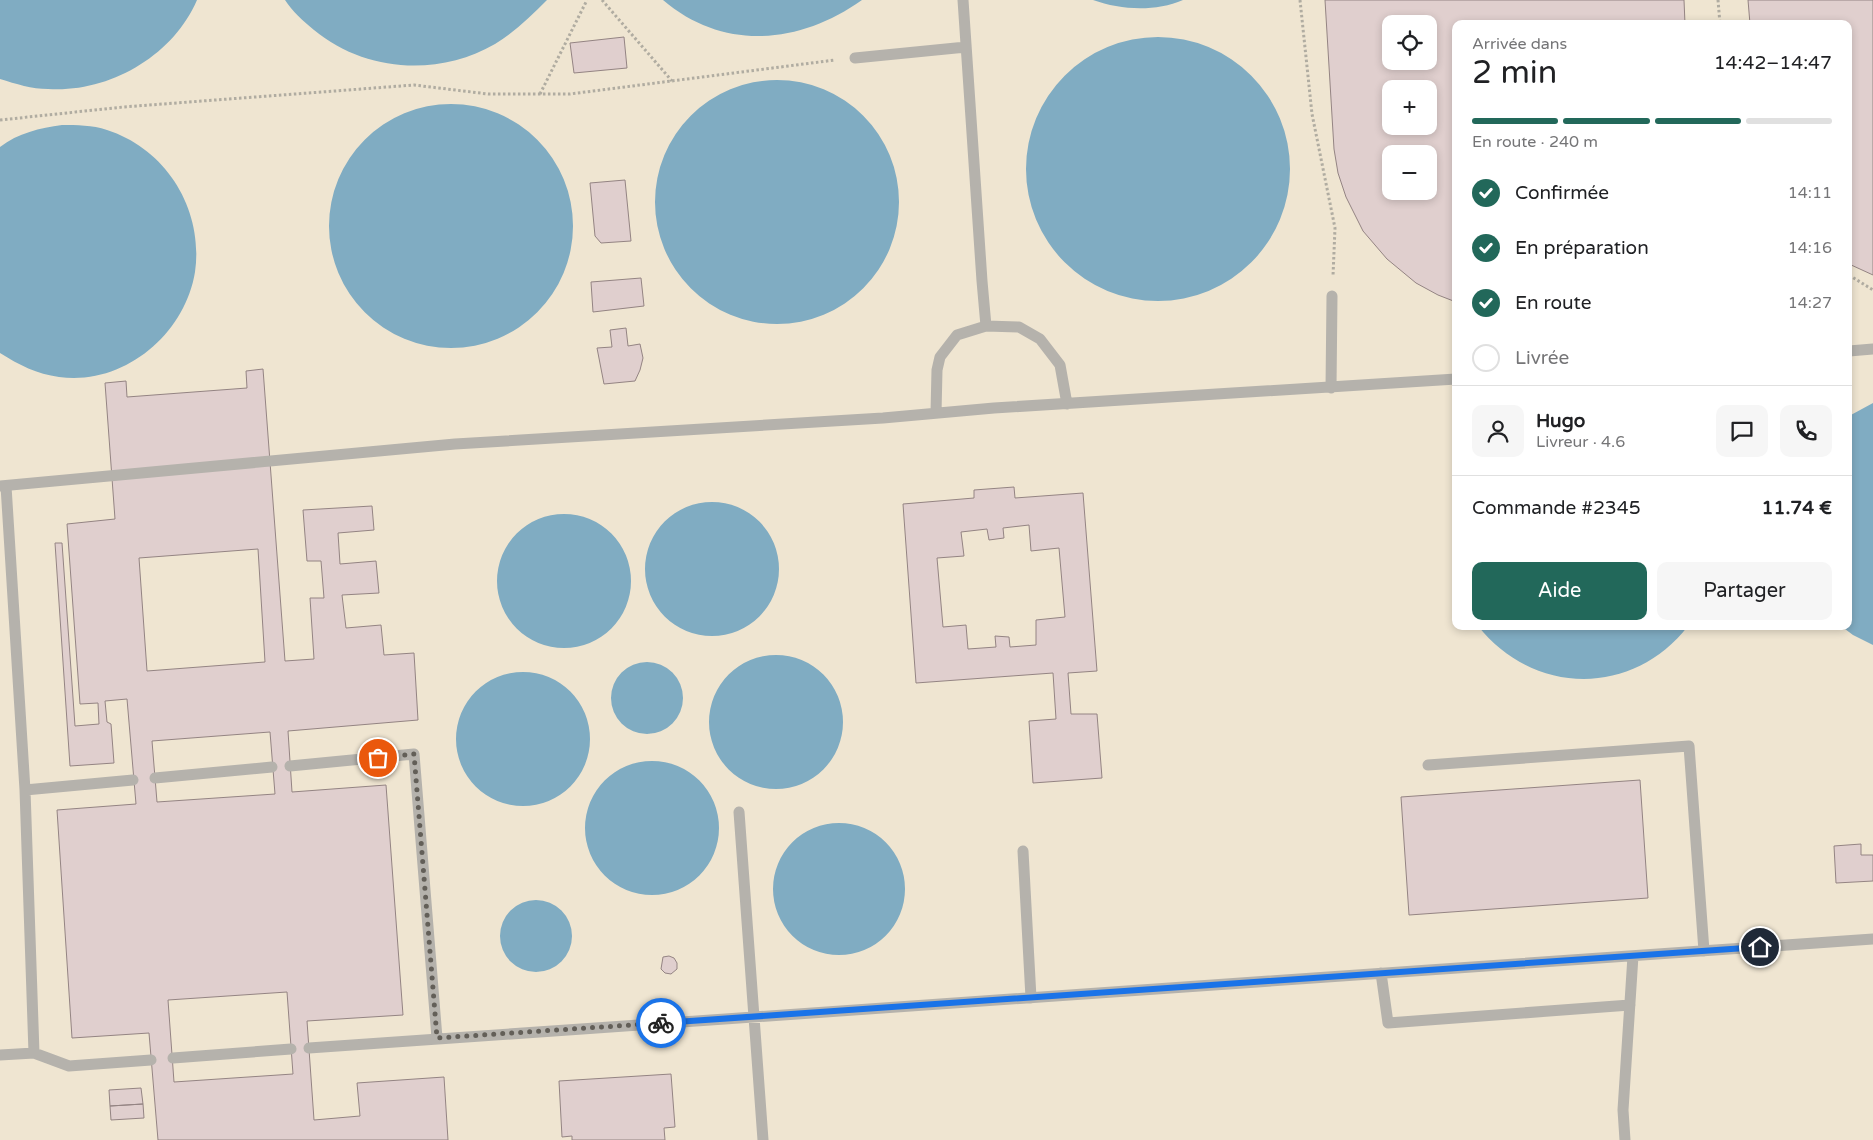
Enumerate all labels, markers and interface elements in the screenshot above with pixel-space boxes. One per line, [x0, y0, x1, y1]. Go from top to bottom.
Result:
map controls [1382, 15, 1437, 200]
button: locate [1382, 15, 1437, 70]
text: Arrivée dans [1472, 34, 1567, 54]
text: 14:42–14:47 [1714, 52, 1832, 74]
text: 2 min [1472, 54, 1557, 92]
button: + [1382, 80, 1437, 135]
text: En route · 240 m [1472, 132, 1598, 152]
button: − [1382, 145, 1437, 200]
icon: check [1472, 179, 1500, 207]
text: Confirmée [1515, 182, 1609, 204]
text: 14:11 [1788, 183, 1832, 203]
icon: check [1472, 234, 1500, 262]
text: En préparation [1515, 237, 1649, 259]
text: 14:16 [1788, 238, 1832, 258]
icon: check [1472, 289, 1500, 317]
text: En route [1515, 292, 1592, 314]
text: 14:27 [1788, 293, 1832, 313]
text: Livrée [1515, 347, 1569, 369]
button: person [1472, 405, 1524, 457]
button: chat [1716, 405, 1768, 457]
button: phone [1780, 405, 1832, 457]
text: Hugo [1536, 410, 1585, 432]
text: Livreur · 4.6 [1536, 432, 1625, 452]
text: Commande #2345 [1472, 497, 1641, 519]
text: 11.74 € [1762, 497, 1832, 519]
button: Aide [1472, 562, 1647, 620]
button: Partager [1657, 562, 1832, 620]
pin [357, 737, 399, 779]
icon: bag [364, 744, 392, 772]
pin [1739, 926, 1781, 968]
icon: home [1746, 933, 1774, 961]
courier [636, 998, 686, 1048]
icon: bike [647, 1009, 675, 1037]

